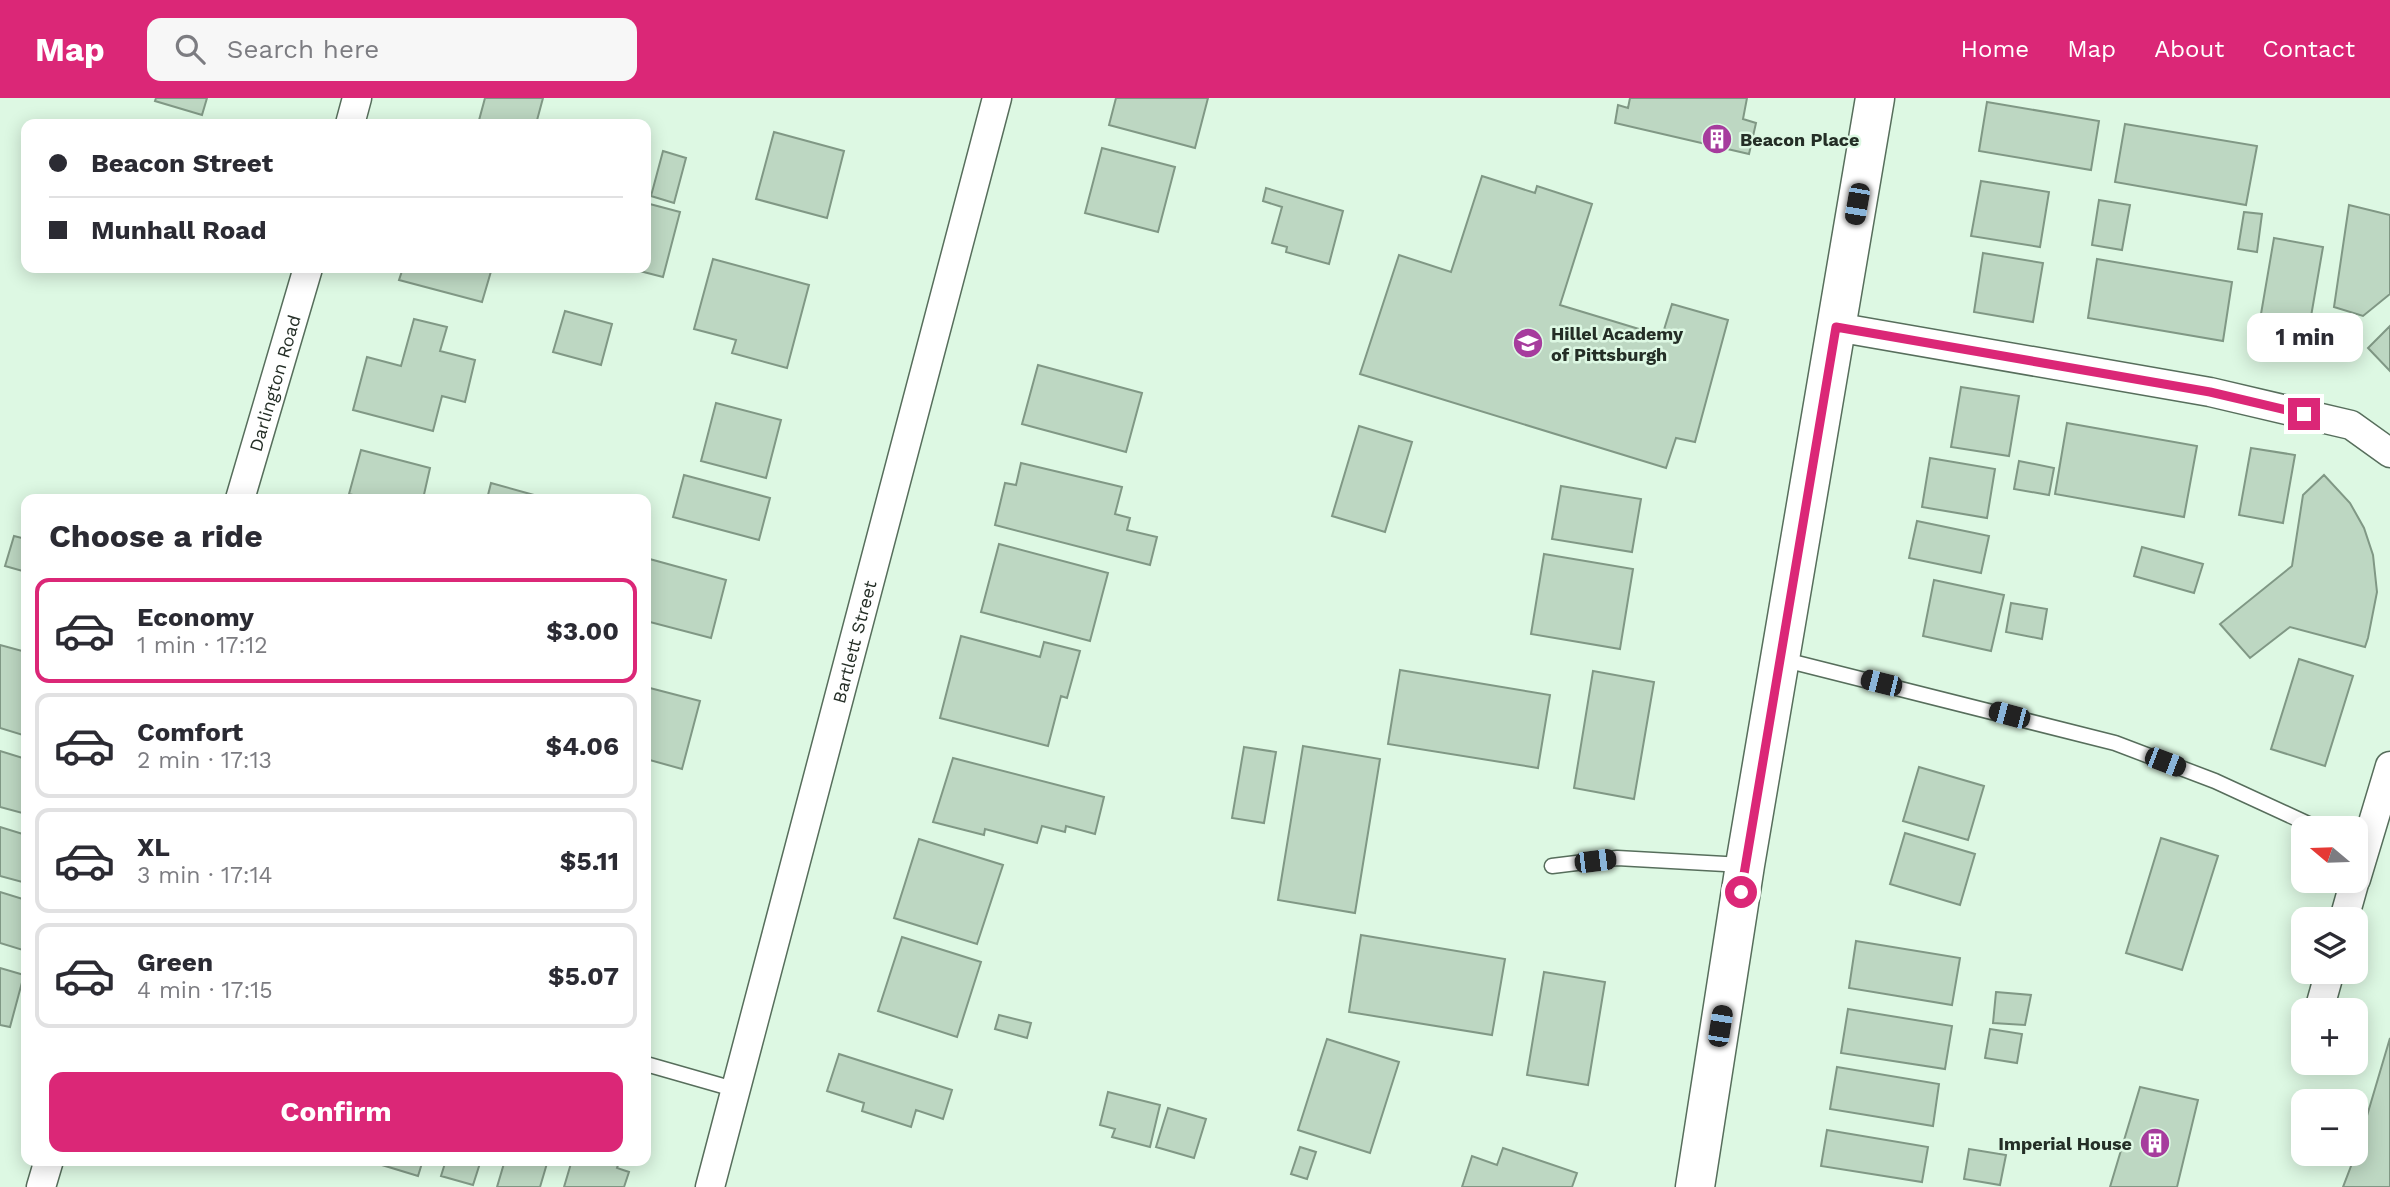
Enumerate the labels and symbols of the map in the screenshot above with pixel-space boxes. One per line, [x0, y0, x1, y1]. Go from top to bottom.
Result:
building icon: Beacon Place [1700, 122, 1734, 156]
place label: Beacon Place [1740, 129, 1859, 150]
car [1844, 181, 1871, 227]
street label: Darlington Road [244, 312, 304, 454]
callout: 1 min [2246, 313, 2362, 362]
place label: Hillel Academy of Pittsburgh [1551, 323, 1684, 365]
school or university icon: Hillel Academy of Pittsburgh [1511, 326, 1545, 360]
route end [2288, 398, 2320, 430]
street label: Bartlett Street [827, 577, 880, 705]
car [1859, 668, 1904, 698]
car [1986, 699, 2033, 731]
car [2142, 745, 2189, 779]
north arrow [2291, 816, 2368, 892]
car [1573, 848, 1618, 874]
route start [1725, 876, 1757, 908]
car [1707, 1004, 1734, 1048]
building icon: Imperial House [2138, 1126, 2172, 1160]
place label: Imperial House [1998, 1133, 2132, 1154]

